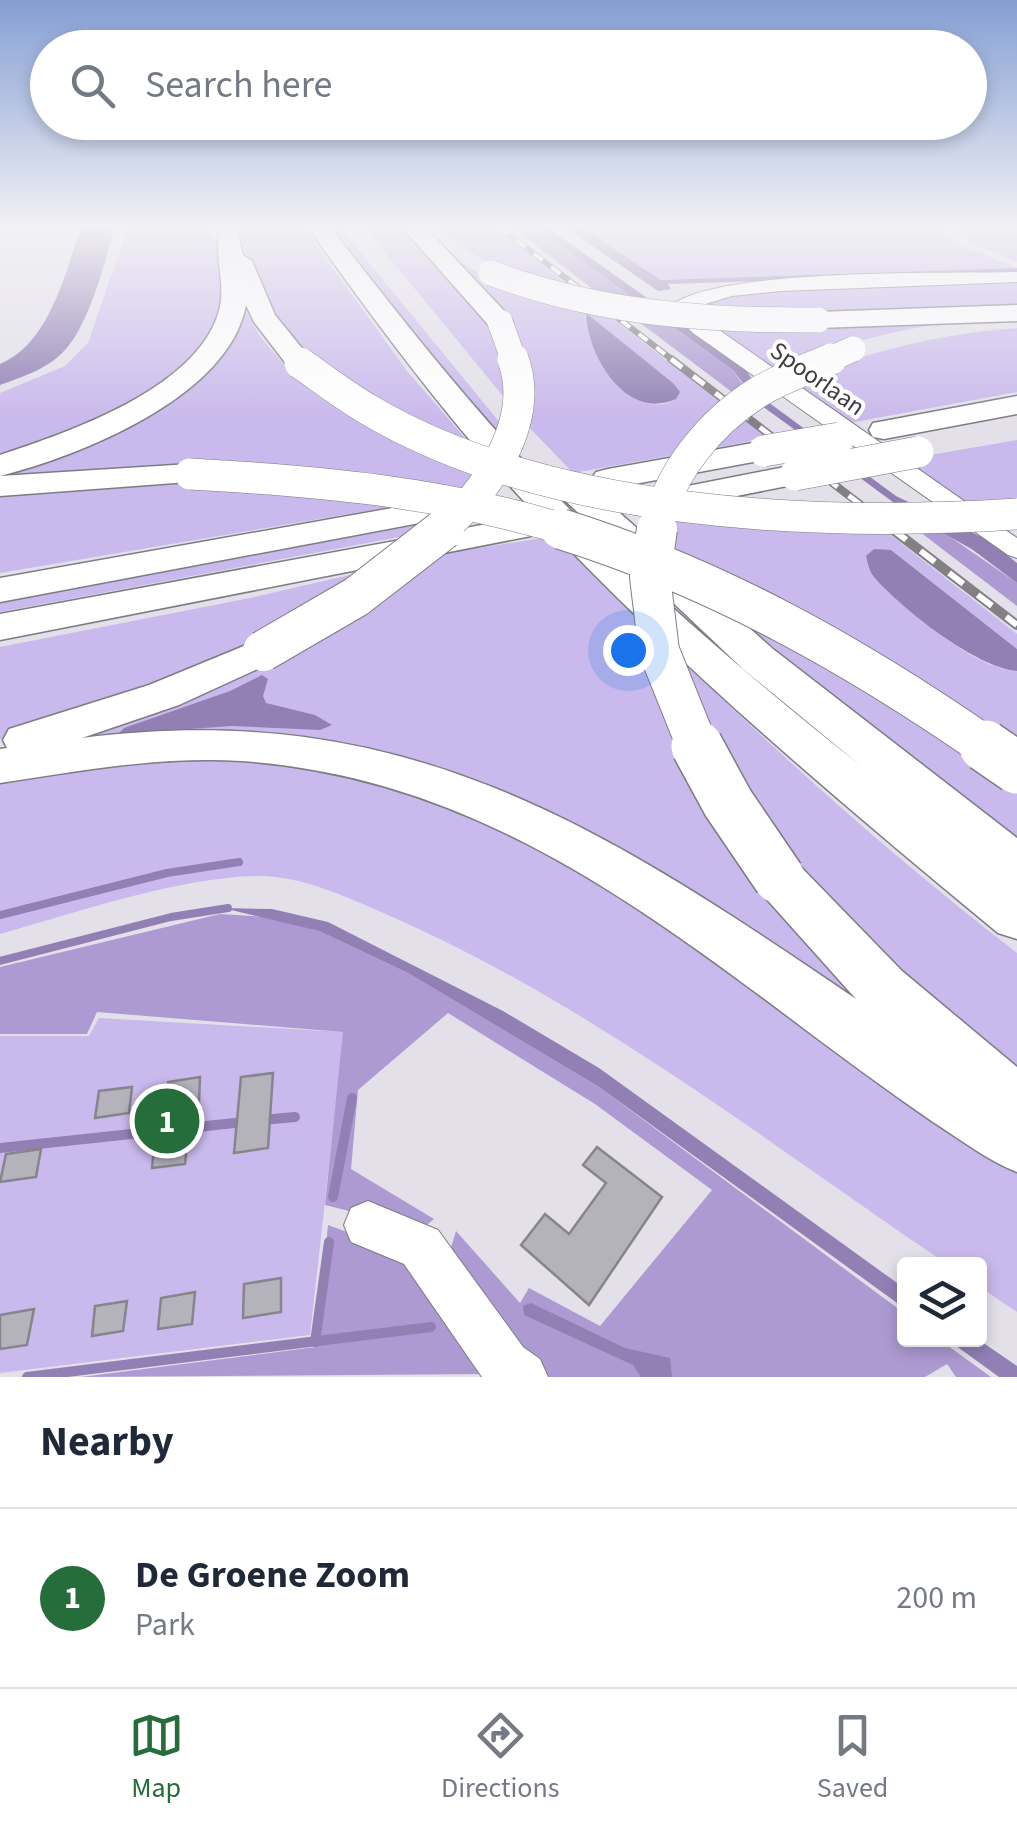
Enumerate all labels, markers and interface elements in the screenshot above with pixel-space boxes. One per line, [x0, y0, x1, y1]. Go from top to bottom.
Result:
search box [30, 30, 987, 140]
icon: search [65, 58, 120, 113]
text: Search here [145, 58, 332, 112]
street label: Spoorlaan [763, 333, 872, 425]
your location [603, 625, 654, 676]
pin: 1 [134, 1084, 200, 1158]
map controls [897, 1257, 987, 1347]
button: layers [897, 1257, 987, 1347]
text: Nearby [40, 1412, 174, 1472]
text: De Groene Zoom [135, 1548, 410, 1602]
text: 1 [64, 1575, 81, 1621]
text: 200 m [896, 1575, 977, 1621]
text: Park [135, 1602, 195, 1648]
tab: Map [129, 1708, 184, 1808]
tab: Directions [441, 1708, 560, 1808]
tab: Saved [817, 1708, 888, 1808]

